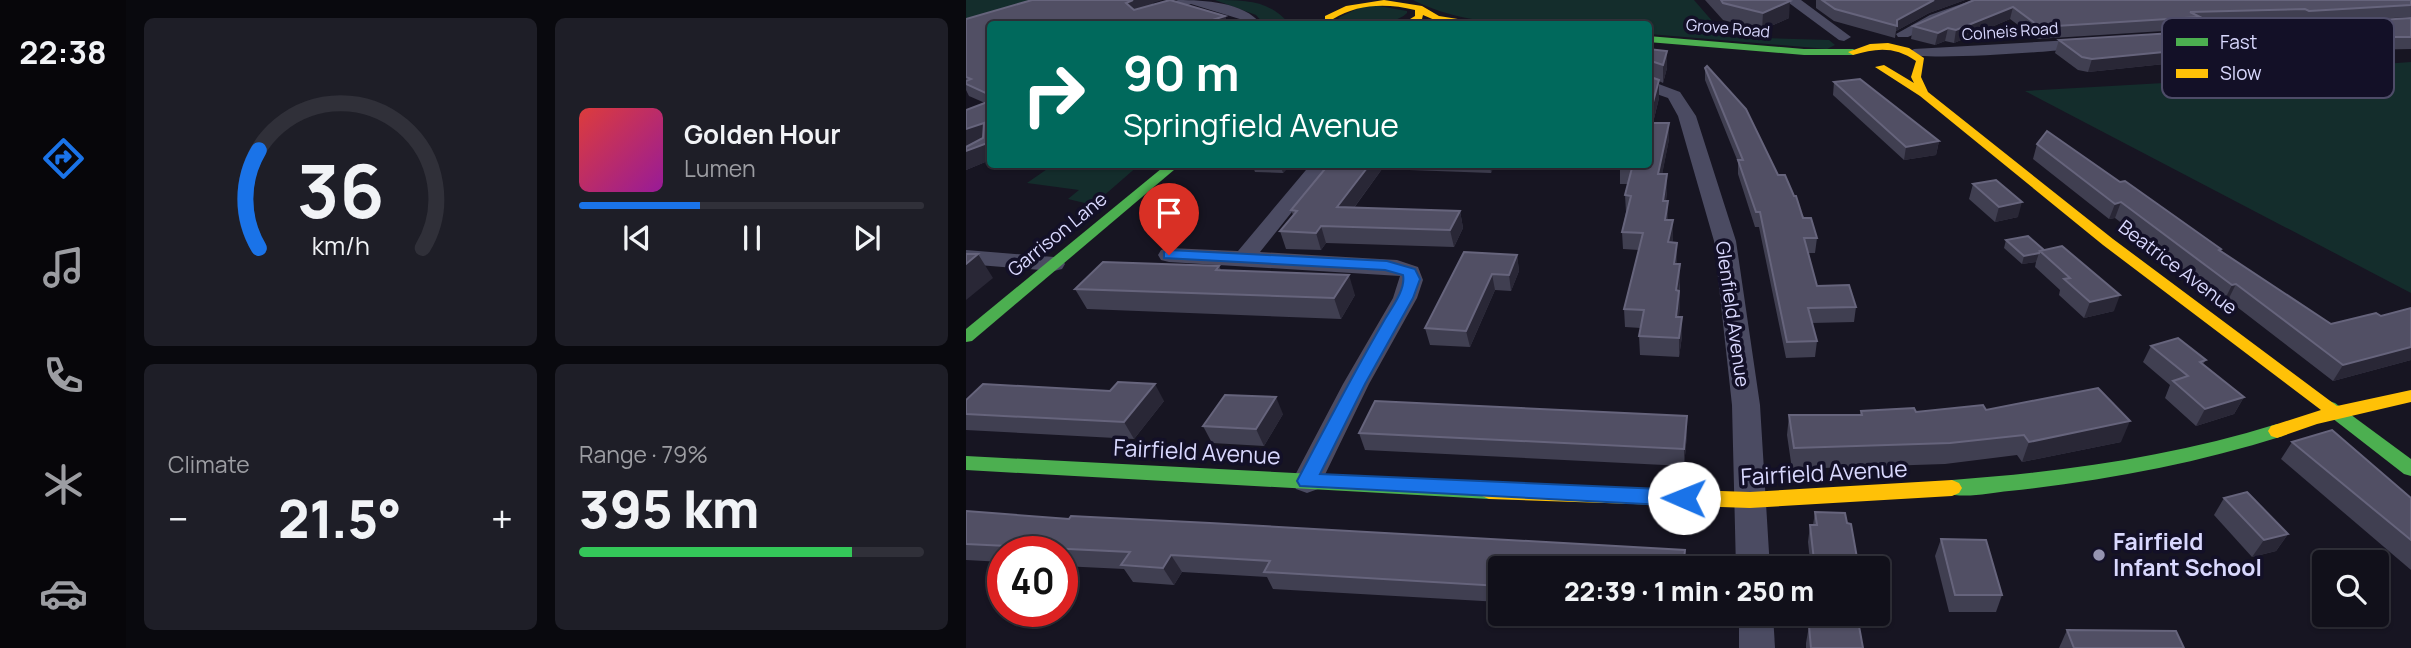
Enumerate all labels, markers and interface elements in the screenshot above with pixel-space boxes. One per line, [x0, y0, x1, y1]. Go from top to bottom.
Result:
street label: Grove Road [1685, 13, 1771, 43]
street label: Colneis Road [1961, 17, 2059, 45]
legend [2162, 18, 2394, 98]
text: Fast [2220, 29, 2257, 55]
text: 22:38 [19, 30, 107, 74]
text: 90 m [1123, 39, 1240, 106]
icon: right [1008, 49, 1099, 140]
text: Slow [2220, 60, 2262, 86]
text: Springfield Avenue [1123, 103, 1399, 147]
text: Golden Hour [684, 116, 841, 152]
icon: directions [39, 134, 88, 183]
text: 36 [297, 141, 384, 241]
text: Lumen [684, 152, 756, 184]
pin [1139, 183, 1199, 255]
street label: Garrison Lane [1002, 186, 1112, 282]
icon: arrive [1150, 194, 1188, 232]
street label: Beatrice Avenue [2113, 214, 2243, 320]
icon: previous [618, 219, 656, 257]
icon: pause [733, 219, 771, 257]
icon: next [848, 219, 886, 257]
text: km/h [311, 228, 370, 263]
street label: Glenfield Avenue [1710, 239, 1756, 389]
icon: music [39, 243, 88, 292]
icon: phone [39, 351, 88, 400]
street label: Fairfield Avenue [1113, 431, 1281, 471]
text: Range · 79% [579, 438, 708, 470]
text: Climate [168, 448, 250, 480]
street label: Fairfield Avenue [1740, 452, 1908, 492]
icon: climate [39, 460, 88, 509]
position arrow [1647, 461, 1721, 535]
text: 395 km [579, 473, 759, 544]
text: 21.5° [278, 483, 402, 554]
text: − [168, 492, 189, 544]
text: + [491, 492, 513, 544]
place label: Fairfield Infant School [2113, 525, 2262, 583]
speed limit sign: 40 [987, 536, 1078, 627]
marker: Fairfield Infant School [2091, 547, 2107, 563]
map controls [2312, 550, 2389, 627]
button: search [2312, 550, 2389, 627]
icon: car [39, 569, 88, 618]
text: 22:39 · 1 min · 250 m [1564, 573, 1814, 609]

